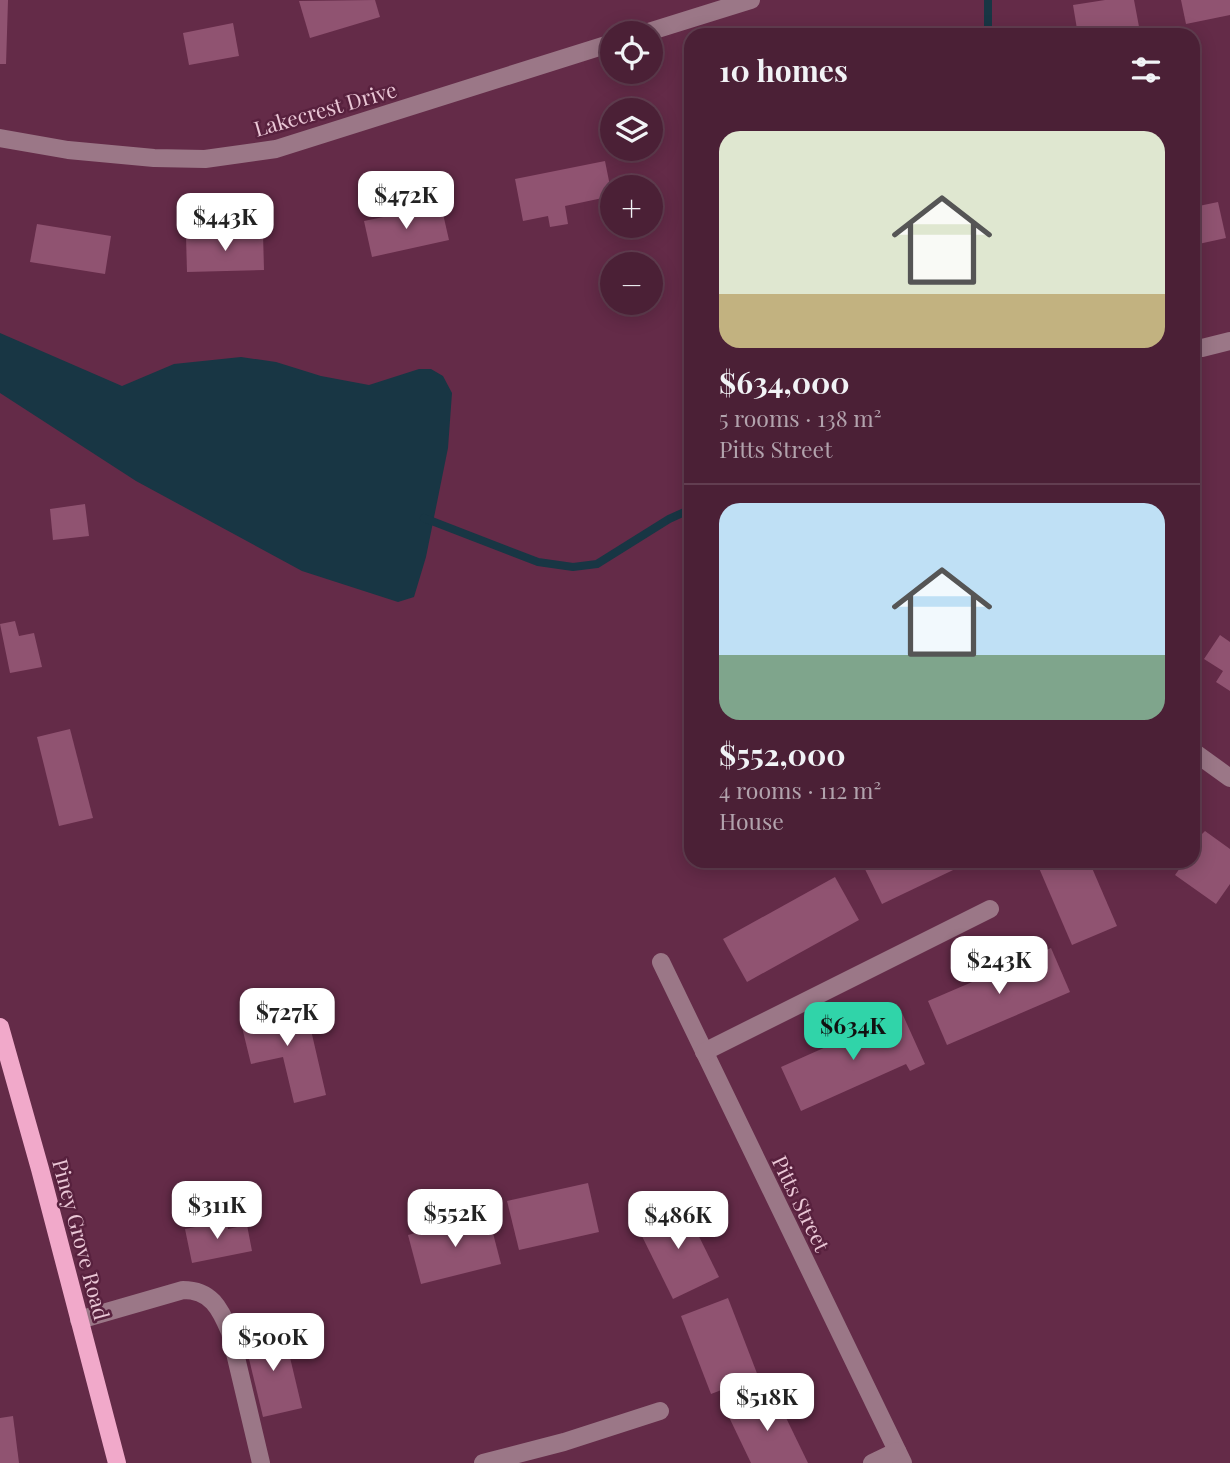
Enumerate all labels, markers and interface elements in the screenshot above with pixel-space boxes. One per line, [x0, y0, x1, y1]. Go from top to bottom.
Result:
map controls [600, 21, 663, 315]
button: locate [600, 21, 663, 84]
text: 10 homes [719, 50, 848, 90]
icon: filters [1127, 51, 1165, 89]
street label: Lakecrest Drive [250, 74, 400, 142]
button: layers [600, 98, 663, 161]
pin: $472K [357, 172, 455, 231]
button: + [600, 175, 663, 238]
icon: home [879, 177, 1005, 303]
text: $472K [374, 178, 438, 209]
pin: $443K [176, 194, 274, 253]
text: $443K [193, 200, 257, 231]
button: − [600, 252, 663, 315]
text: $634,000 [719, 362, 850, 402]
text: 5 rooms · 138 m² [719, 402, 882, 433]
text: Pitts Street [719, 433, 832, 464]
icon: home [879, 549, 1005, 675]
text: $552,000 [719, 734, 846, 774]
text: 4 rooms · 112 m² [719, 774, 881, 805]
text: House [719, 805, 784, 836]
pin: $243K [950, 936, 1048, 996]
text: $243K [967, 943, 1031, 974]
pin: $727K [238, 988, 336, 1048]
text: $727K [256, 995, 318, 1026]
pin: $634K [804, 1002, 902, 1062]
text: $634K [820, 1009, 886, 1040]
street label: Pitts Street [767, 1150, 838, 1256]
street label: Piney Grove Road [47, 1155, 117, 1323]
pin: $311K [168, 1182, 266, 1241]
text: $311K [188, 1188, 246, 1219]
pin: $552K [406, 1190, 504, 1249]
pin: $486K [629, 1192, 727, 1251]
text: $552K [424, 1196, 486, 1227]
text: $486K [644, 1198, 712, 1229]
pin: $500K [224, 1314, 322, 1373]
text: $500K [238, 1320, 308, 1351]
pin: $518K [718, 1374, 816, 1433]
text: $518K [736, 1380, 798, 1411]

